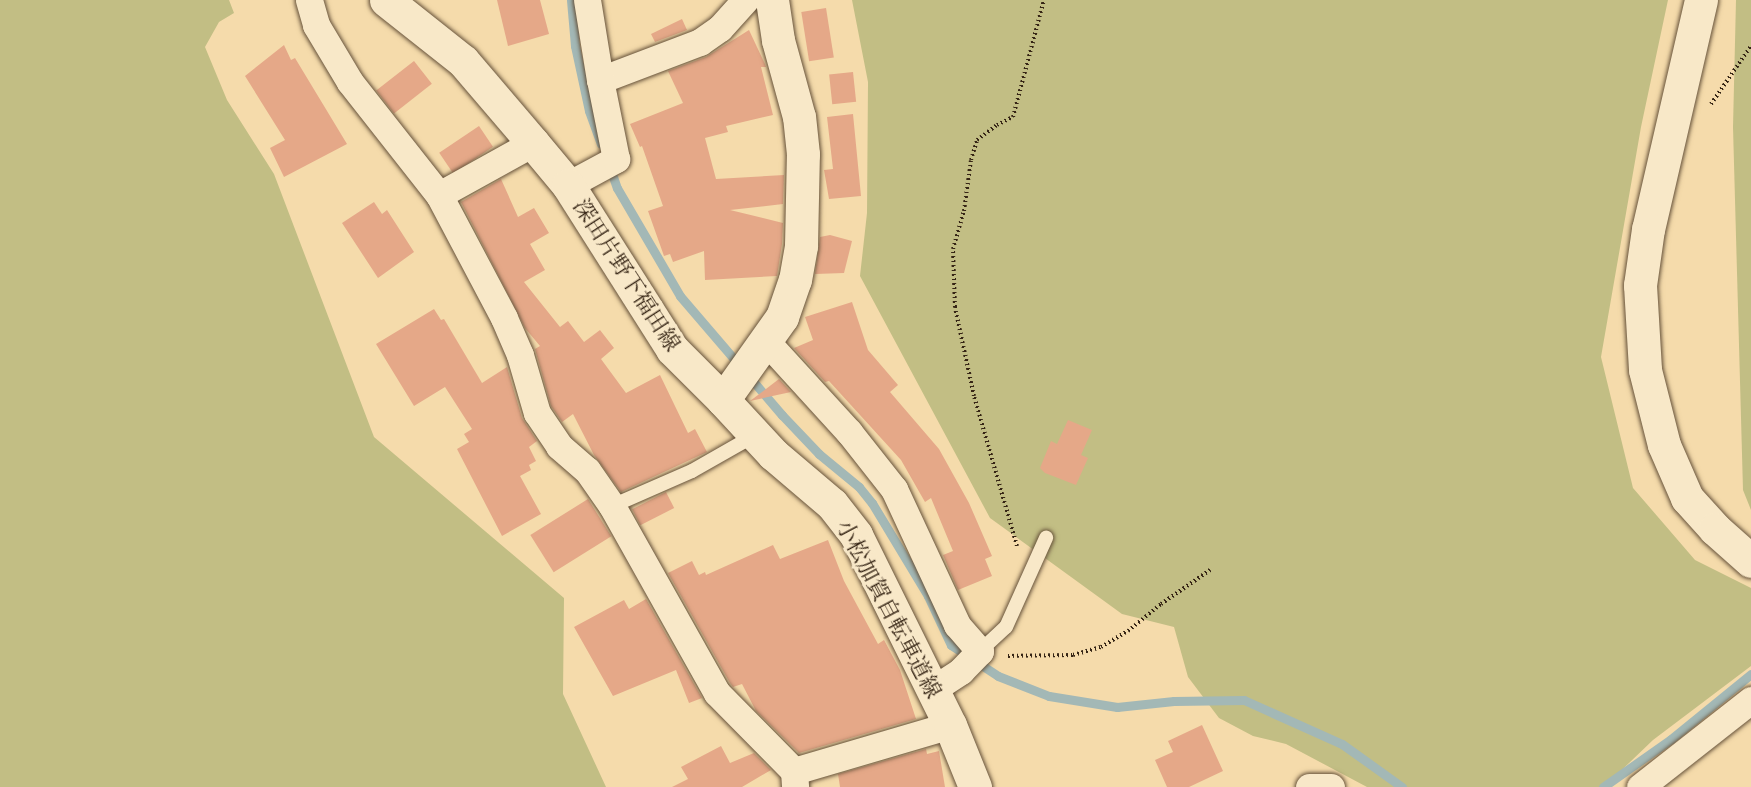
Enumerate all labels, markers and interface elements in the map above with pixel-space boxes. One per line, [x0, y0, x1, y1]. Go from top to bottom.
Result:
street label: 深田片野下福田線 [568, 194, 686, 356]
street label: 小松加賀自転車道線 [831, 515, 947, 703]

